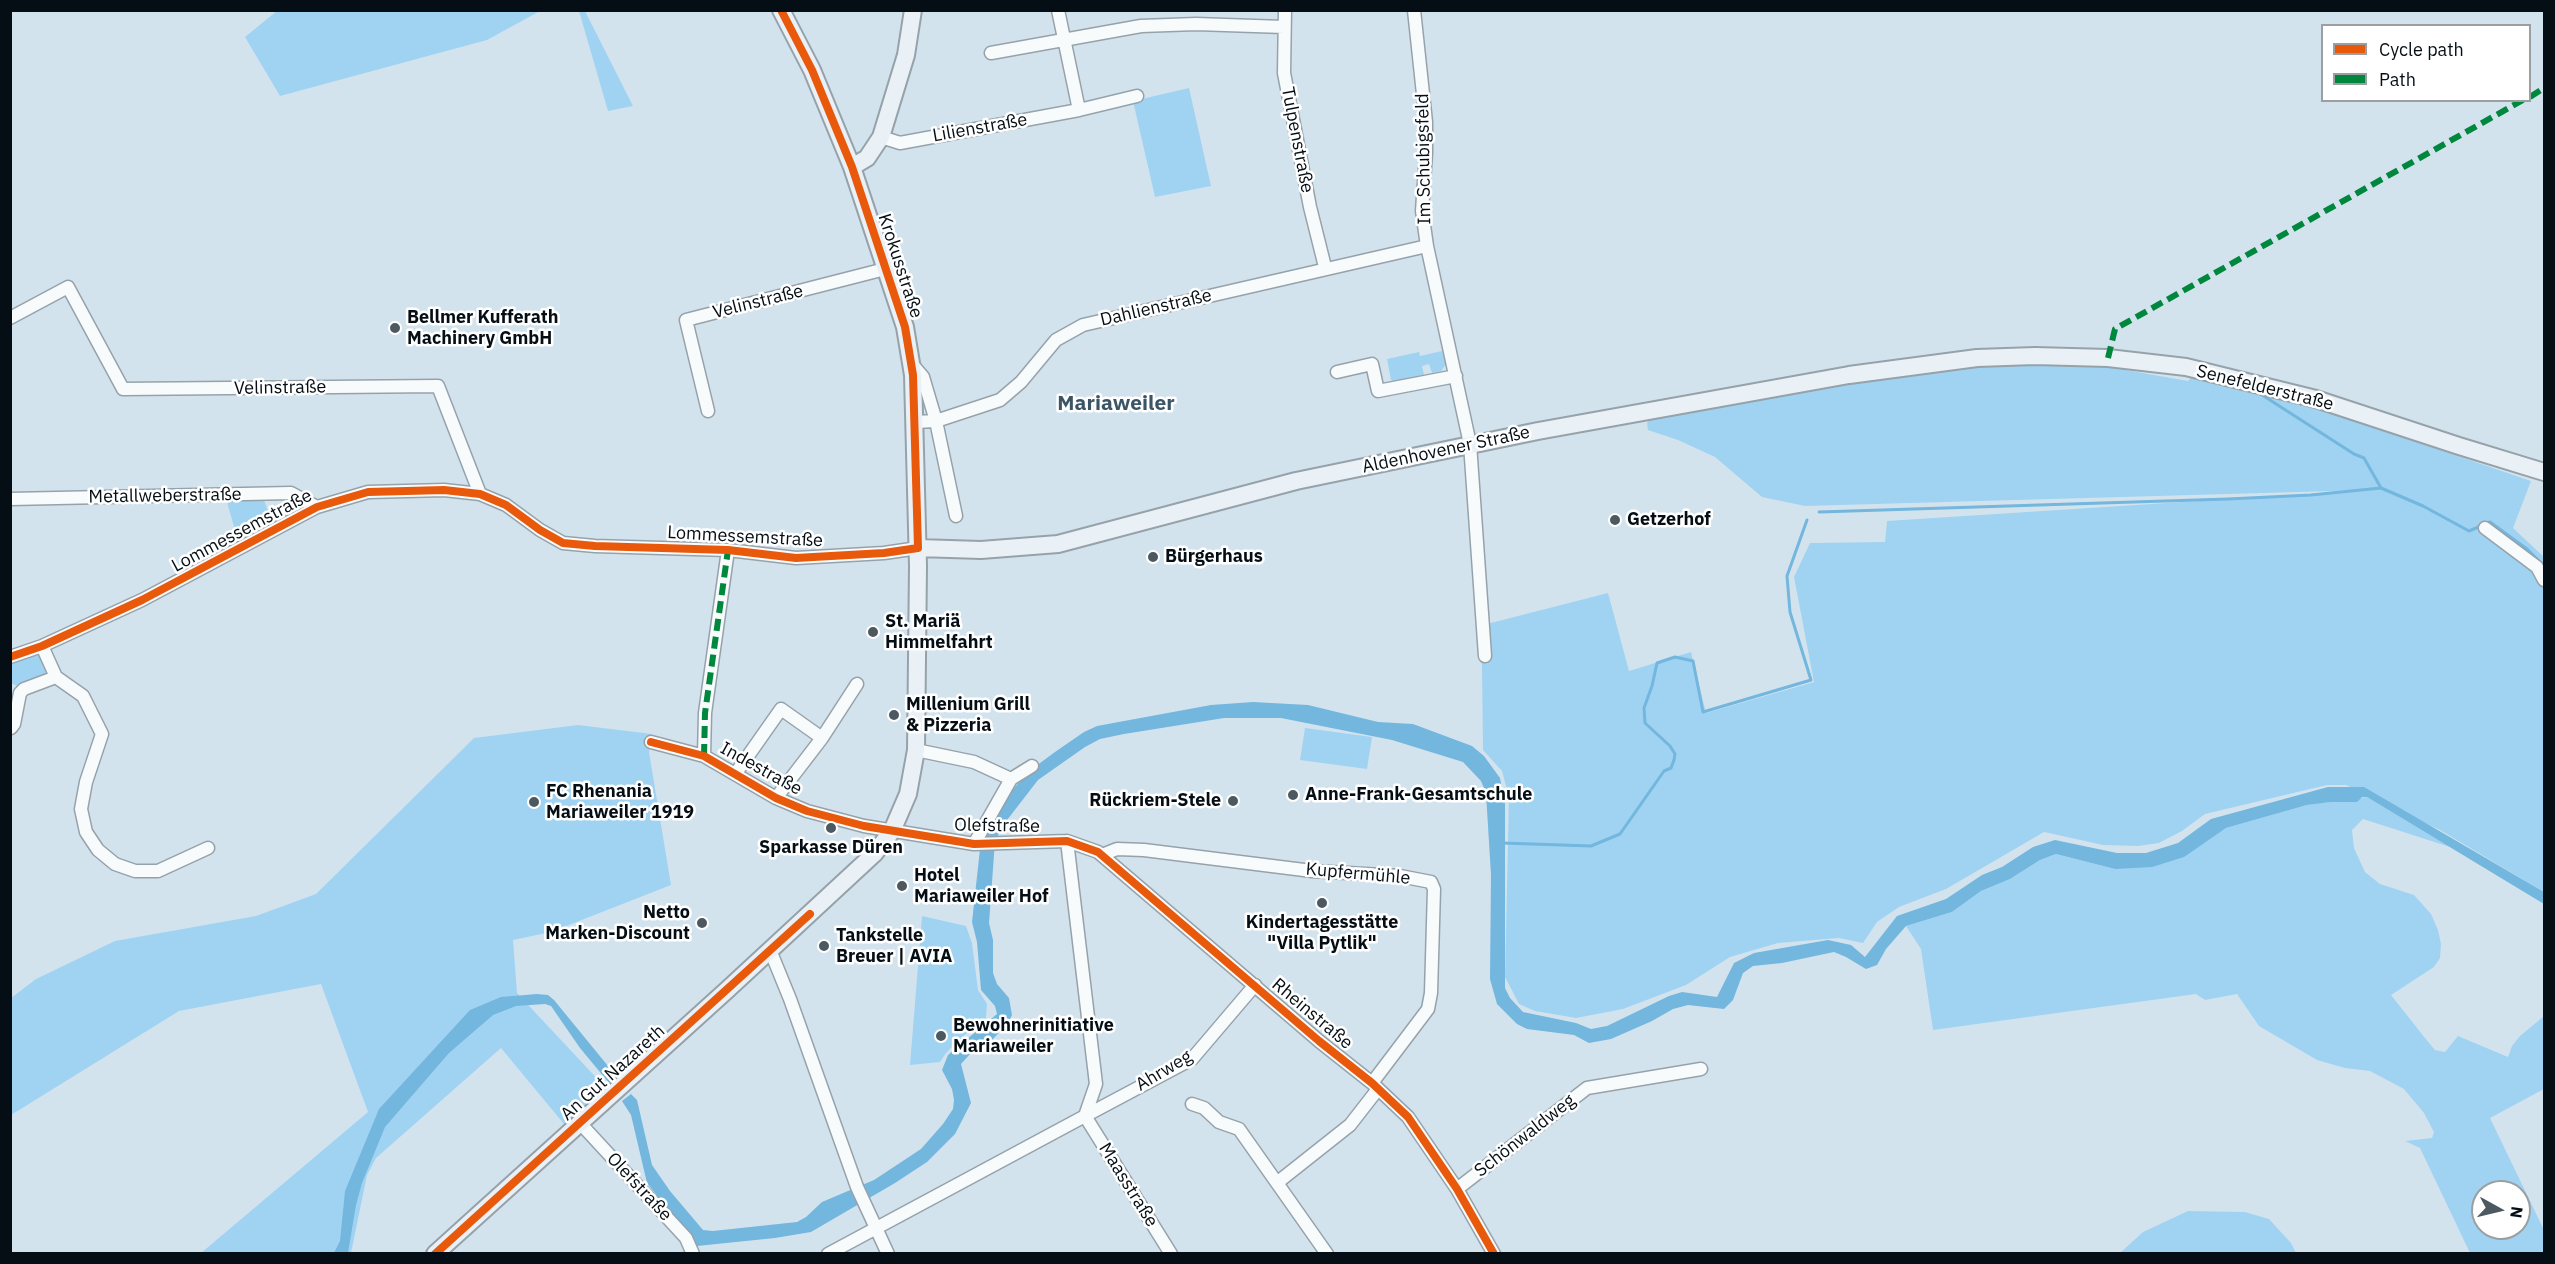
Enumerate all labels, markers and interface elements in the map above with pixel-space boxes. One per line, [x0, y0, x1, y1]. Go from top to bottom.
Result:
legend [2321, 24, 2531, 102]
text: Cycle path [2379, 38, 2464, 61]
text: Path [2379, 68, 2416, 91]
street label: Tulpenstraße [1276, 85, 1318, 195]
street label: Im Schubigsfeld [1412, 93, 1436, 225]
street label: Lilienstraße [931, 109, 1029, 147]
street label: Krokusstraße [873, 211, 927, 321]
street label: Velinstraße [711, 280, 805, 324]
street label: Dahlienstraße [1098, 285, 1214, 331]
place label: Bellmer Kufferath Machinery GmbH [407, 307, 558, 350]
marker: Bellmer Kufferath Machinery GmbH [388, 321, 402, 335]
street label: Senefelderstraße [2194, 361, 2336, 415]
street label: Velinstraße [234, 376, 326, 400]
district label: Mariaweiler [1057, 391, 1175, 417]
street label: Aldenhovener Straße [1360, 422, 1532, 478]
street label: Metallweberstraße [88, 484, 242, 508]
street label: Lommessemstraße [168, 485, 316, 577]
place label: Getzerhof [1627, 509, 1711, 531]
marker: Getzerhof [1608, 513, 1622, 527]
street label: Lommessemstraße [667, 522, 823, 552]
place label: Bürgerhaus [1165, 546, 1263, 568]
marker: Bürgerhaus [1146, 550, 1160, 564]
place label: St. Mariä Himmelfahrt [885, 611, 993, 654]
marker: St. Mariä Himmelfahrt [866, 625, 880, 639]
place label: Millenium Grill & Pizzeria [906, 694, 1030, 736]
marker: Millenium Grill & Pizzeria [887, 708, 901, 722]
street label: Indestraße [716, 738, 806, 800]
place label: FC Rhenania Mariaweiler 1919 [546, 781, 694, 824]
place label: Anne-Frank-Gesamtschule [1305, 784, 1532, 806]
marker: Anne-Frank-Gesamtschule [1286, 788, 1300, 802]
place label: Rückriem-Stele [1089, 790, 1221, 812]
marker: Rückriem-Stele [1226, 794, 1240, 808]
marker: FC Rhenania Mariaweiler 1919 [527, 795, 541, 809]
street label: Olefstraße [954, 814, 1040, 838]
marker: Sparkasse Düren [824, 821, 838, 835]
place label: Sparkasse Düren [759, 837, 903, 859]
street label: Kupfermühle [1305, 859, 1411, 889]
place label: Hotel Mariaweiler Hof [914, 865, 1048, 908]
marker: Hotel Mariaweiler Hof [895, 879, 909, 893]
marker: Kindertagesstätte "Villa Pytlik" [1315, 896, 1329, 910]
place label: Netto Marken-Discount [545, 902, 690, 944]
place label: Kindertagesstätte "Villa Pytlik" [1246, 912, 1398, 954]
marker: Netto Marken-Discount [695, 916, 709, 930]
place label: Tankstelle Breuer | AVIA [836, 925, 952, 968]
marker: Tankstelle Breuer | AVIA [817, 939, 831, 953]
street label: Rheinstraße [1267, 974, 1357, 1054]
place label: Bewohnerinitiative Mariaweiler [953, 1015, 1114, 1058]
street label: An Gut Nazareth [557, 1021, 669, 1125]
marker: Bewohnerinitiative Mariaweiler [934, 1029, 948, 1043]
street label: Ahrweg [1132, 1046, 1196, 1096]
street label: Schönwaldweg [1470, 1090, 1580, 1182]
street label: Maasstraße [1094, 1139, 1162, 1231]
street label: Olefstraße [602, 1148, 676, 1226]
north arrow [2471, 1180, 2531, 1240]
text: N [2506, 1205, 2528, 1219]

